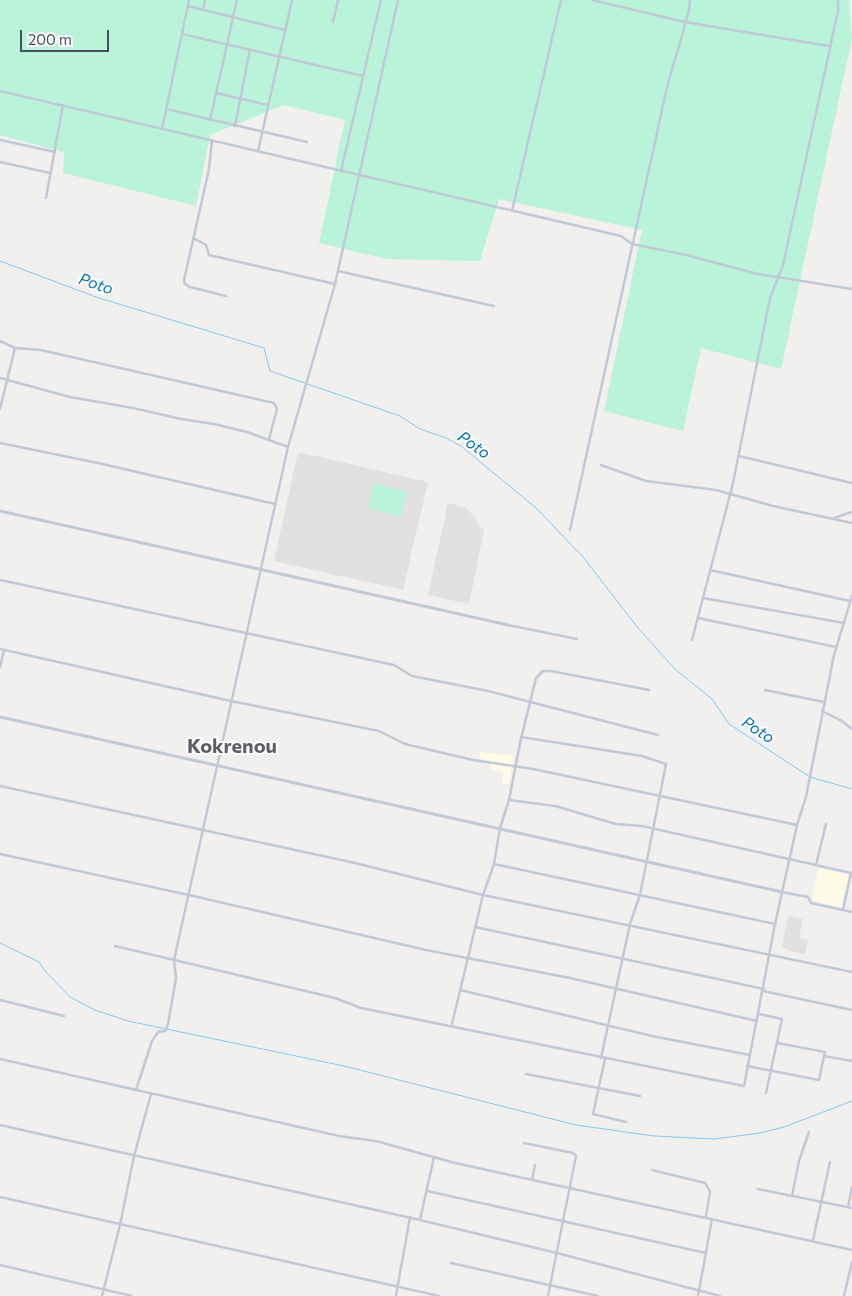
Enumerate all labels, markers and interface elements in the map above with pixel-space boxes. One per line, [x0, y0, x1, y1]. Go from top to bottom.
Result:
scale bar [22, 20, 111, 52]
text: 200 m [28, 30, 72, 48]
water label: Poto [76, 269, 116, 299]
water label: Poto [454, 427, 494, 463]
water label: Poto [738, 712, 778, 748]
district label: Kokrenou [187, 734, 277, 758]

